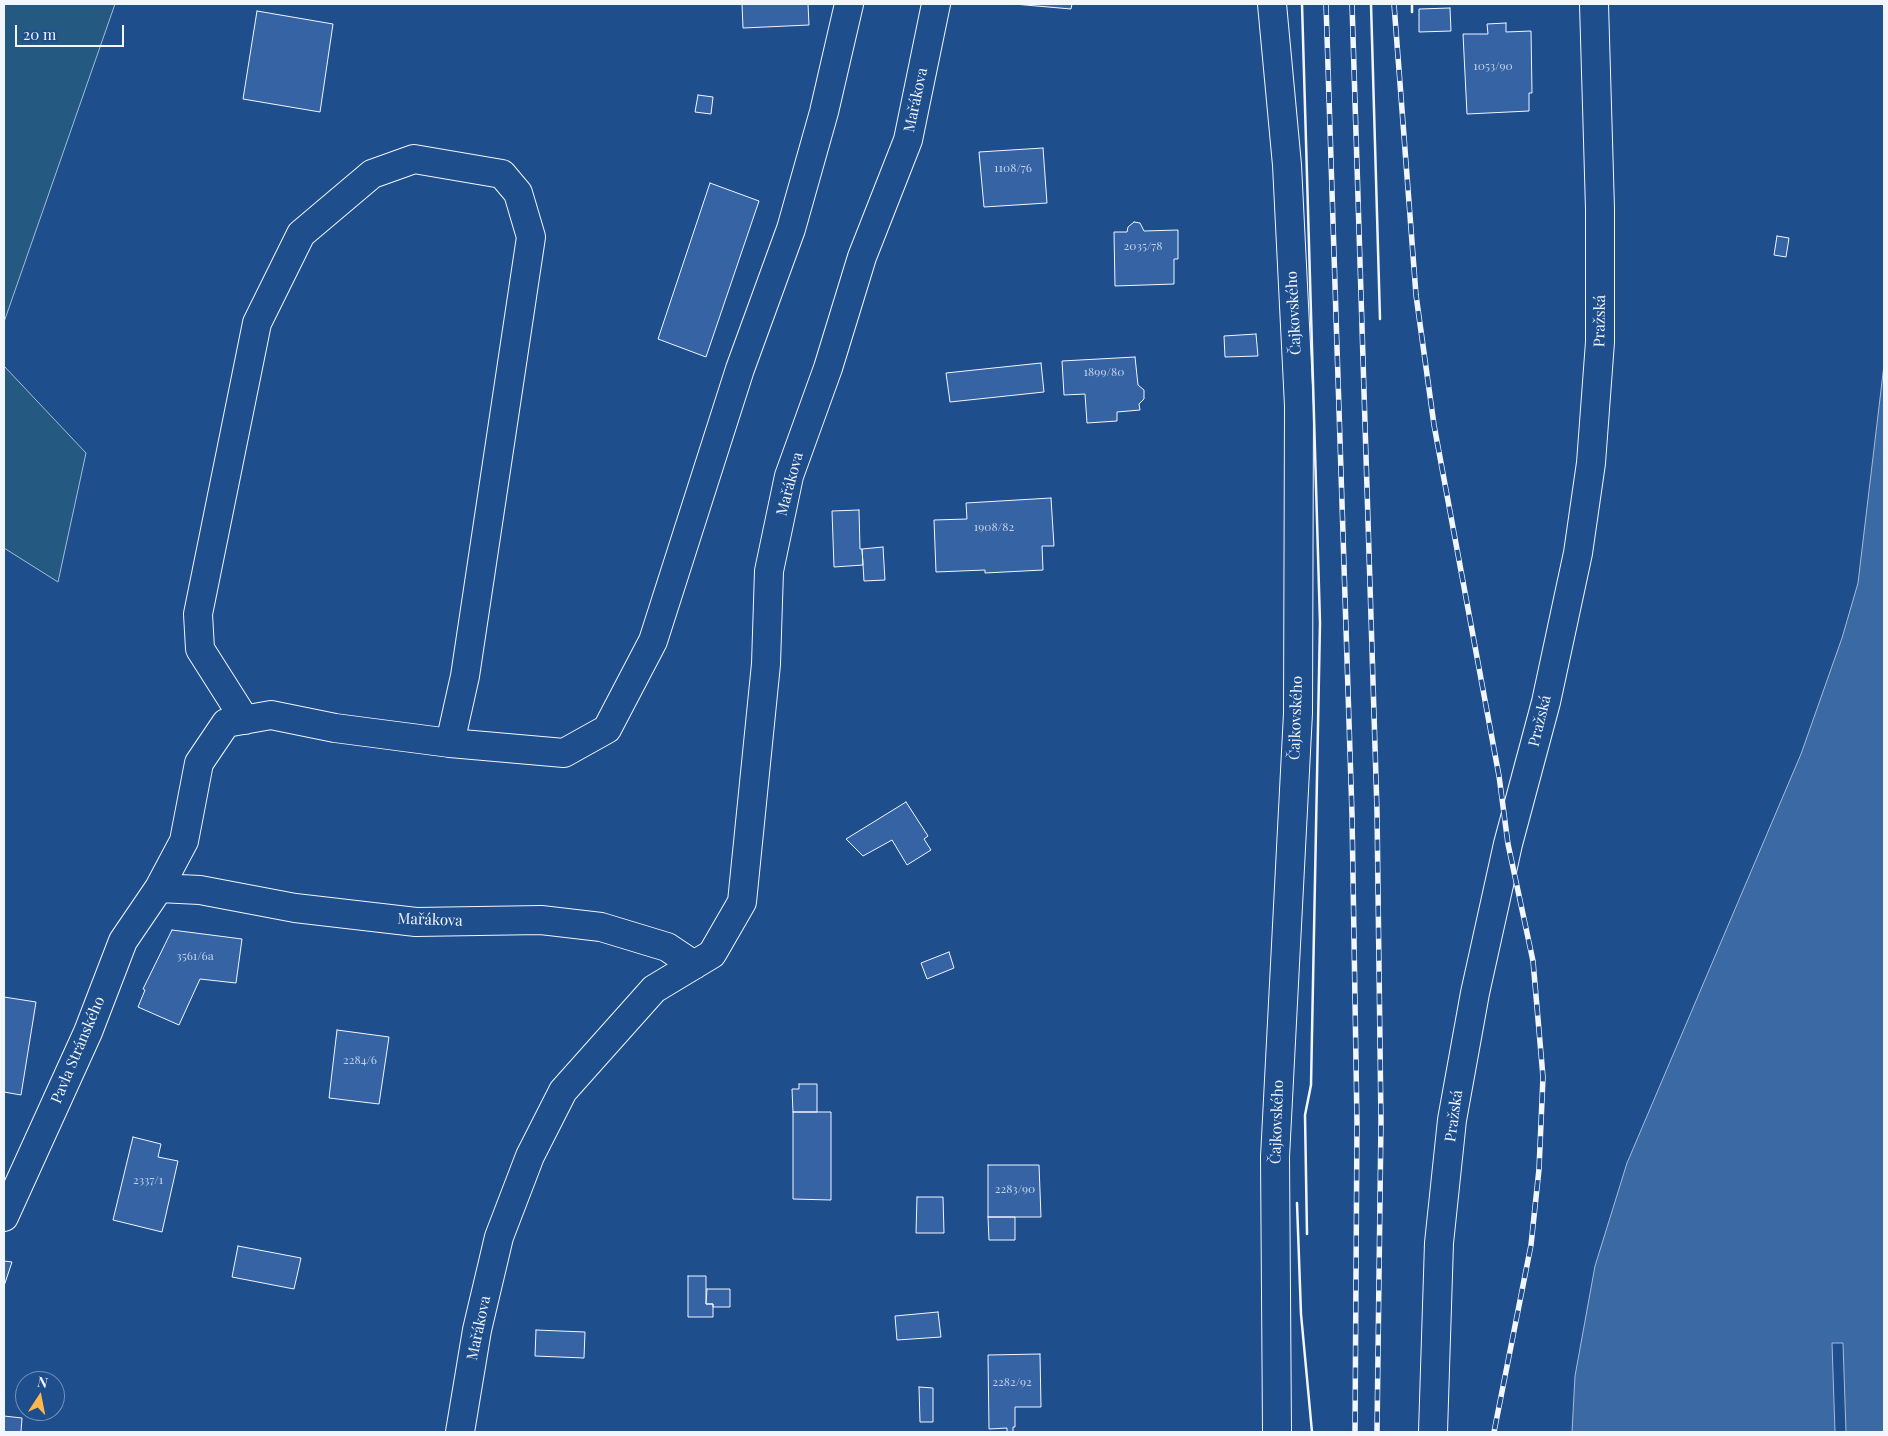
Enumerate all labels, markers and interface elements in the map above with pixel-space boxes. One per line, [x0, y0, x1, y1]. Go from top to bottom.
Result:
scale bar [18, 15, 126, 47]
text: 20 m [23, 24, 56, 44]
house number: 1053/90 [1473, 59, 1513, 73]
street label: Mařákova [900, 66, 932, 134]
house number: 1108/76 [994, 161, 1032, 175]
house number: 2035/78 [1124, 239, 1162, 253]
street label: Čajkovského [1283, 271, 1305, 355]
street label: Pražská [1591, 295, 1609, 347]
house number: 1899/80 [1084, 365, 1124, 379]
street label: Mařákova [773, 450, 807, 518]
house number: 1908/82 [974, 520, 1014, 534]
street label: Čajkovského [1286, 676, 1306, 760]
street label: Pražská [1525, 693, 1555, 749]
street label: Mařákova [397, 910, 463, 930]
house number: 3561/6a [176, 949, 214, 963]
street label: Pavla Stránského [47, 994, 109, 1106]
house number: 2284/6 [343, 1053, 377, 1067]
street label: Čajkovského [1267, 1080, 1287, 1164]
street label: Pražská [1441, 1089, 1467, 1143]
house number: 2337/1 [133, 1173, 163, 1187]
house number: 2283/90 [995, 1182, 1035, 1196]
street label: Mařákova [463, 1294, 495, 1362]
north arrow [15, 1371, 65, 1421]
text: N [36, 1371, 50, 1392]
house number: 2282/92 [992, 1375, 1032, 1389]

